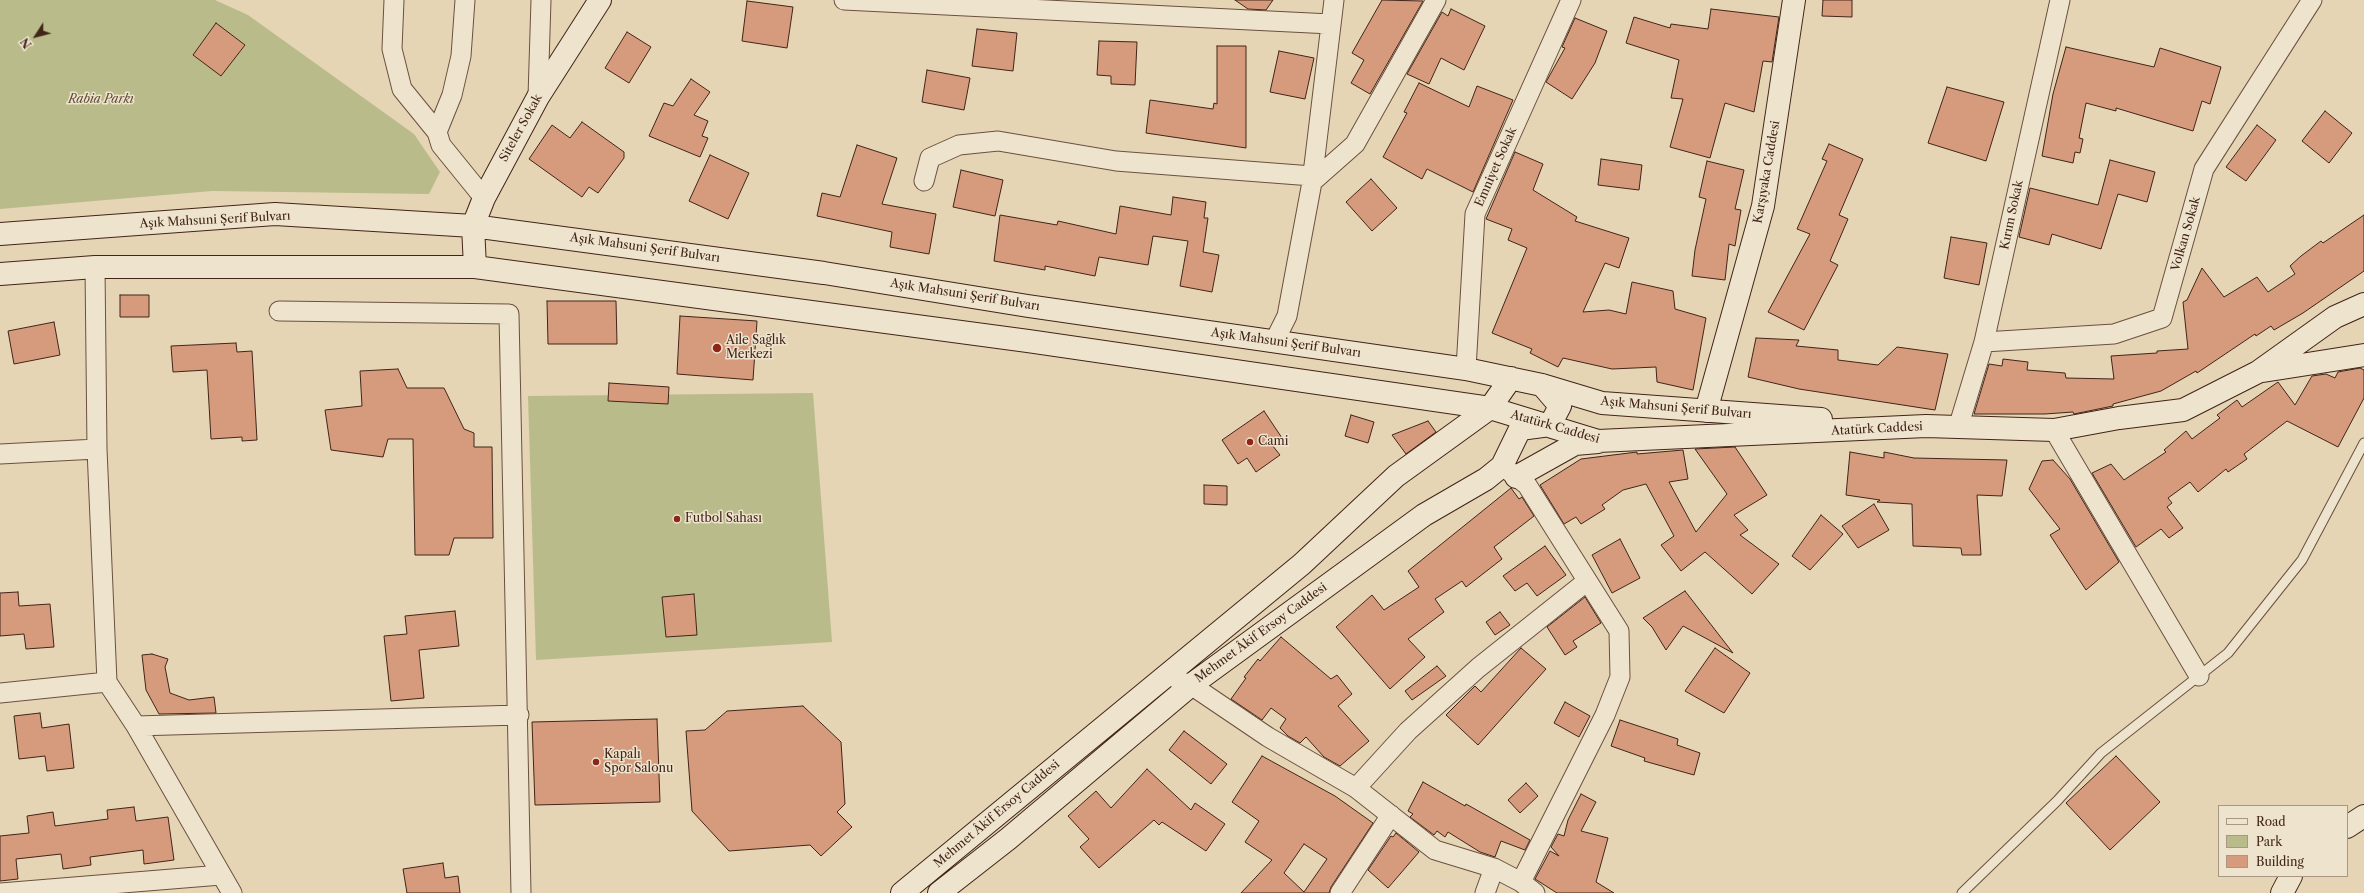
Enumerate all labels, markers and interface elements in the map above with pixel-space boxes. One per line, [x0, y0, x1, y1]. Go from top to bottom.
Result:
north arrow [16, 16, 56, 56]
text: N [18, 35, 35, 51]
street label: Siteler Sokak [497, 92, 545, 164]
park label: Rabia Parkı [68, 93, 134, 107]
street label: Karşıyaka Caddesi [1751, 119, 1783, 225]
street label: Emniyet Sokak [1472, 125, 1520, 209]
street label: Kırım Sokak [1998, 179, 2026, 251]
street label: Volkan Sokak [2169, 195, 2203, 273]
street label: Aşık Mahsuni Şerif Bulvarı [139, 209, 291, 231]
street label: Aşık Mahsuni Şerif Bulvarı [569, 230, 721, 266]
street label: Aşık Mahsuni Şerif Bulvarı [889, 276, 1041, 314]
street label: Aşık Mahsuni Şerif Bulvarı [1210, 325, 1362, 361]
place label: Aile Sağlık Merkezi [726, 334, 786, 362]
marker: Aile Sağlık Merkezi [711, 342, 723, 354]
street label: Aşık Mahsuni Şerif Bulvarı [1600, 394, 1752, 422]
street label: Atatürk Caddesi [1509, 407, 1601, 447]
street label: Atatürk Caddesi [1831, 419, 1923, 439]
place label: Cami [1258, 435, 1288, 449]
marker: Cami [1245, 437, 1255, 447]
place label: Futbol Sahası [685, 512, 762, 526]
marker: Futbol Sahası [672, 514, 682, 524]
street label: Mehmet Âkif Ersoy Caddesi [1192, 580, 1330, 686]
place label: Kapalı Spor Salonu [604, 748, 673, 776]
marker: Kapalı Spor Salonu [591, 757, 601, 767]
street label: Mehmet Âkif Ersoy Caddesi [931, 757, 1063, 871]
legend [2218, 805, 2348, 877]
text: Road [2256, 814, 2286, 829]
text: Park [2256, 834, 2282, 849]
text: Building [2256, 854, 2304, 869]

